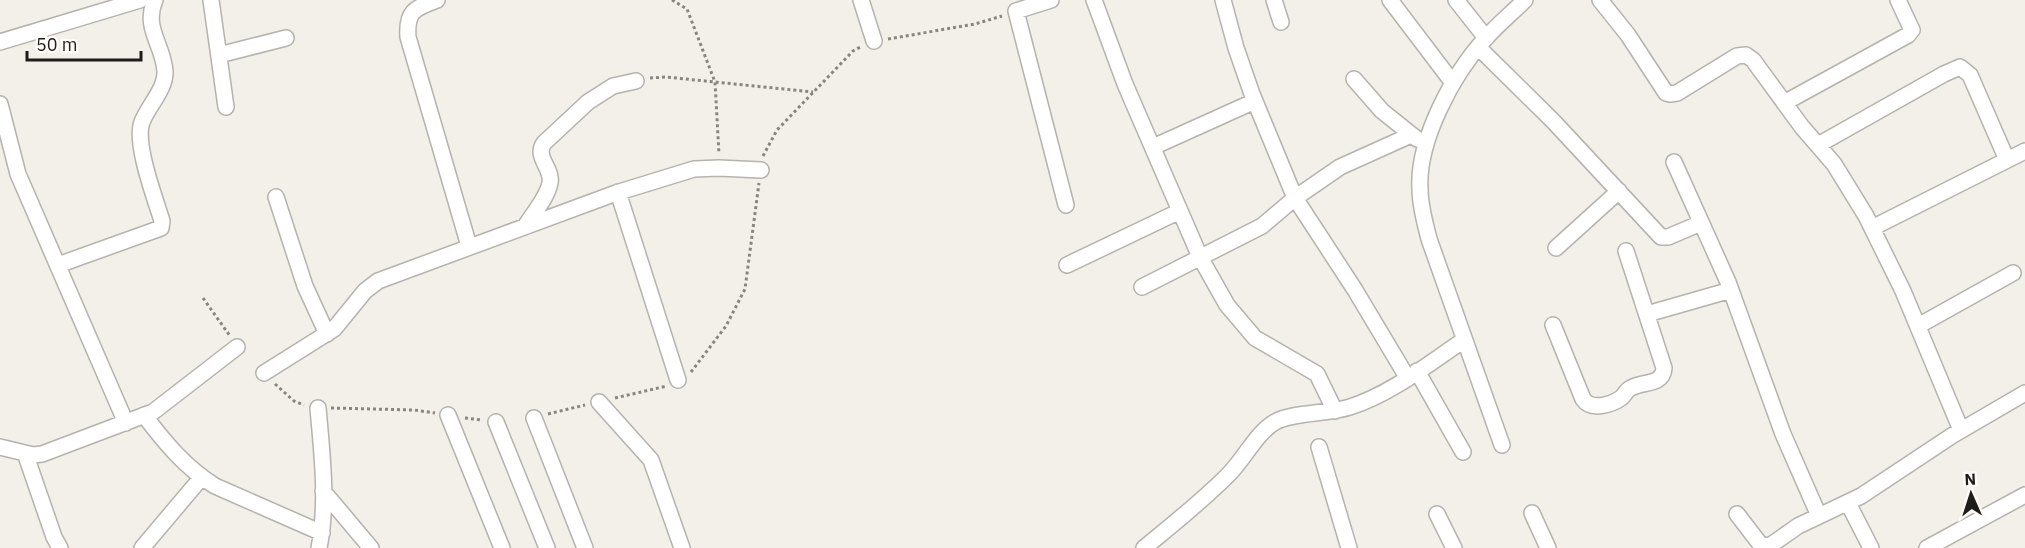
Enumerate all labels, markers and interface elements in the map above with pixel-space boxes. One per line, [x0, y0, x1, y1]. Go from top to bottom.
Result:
scale bar [27, 24, 141, 62]
text: 50 m [36, 33, 78, 56]
north arrow [1941, 464, 2001, 524]
text: N [1964, 469, 1977, 489]

